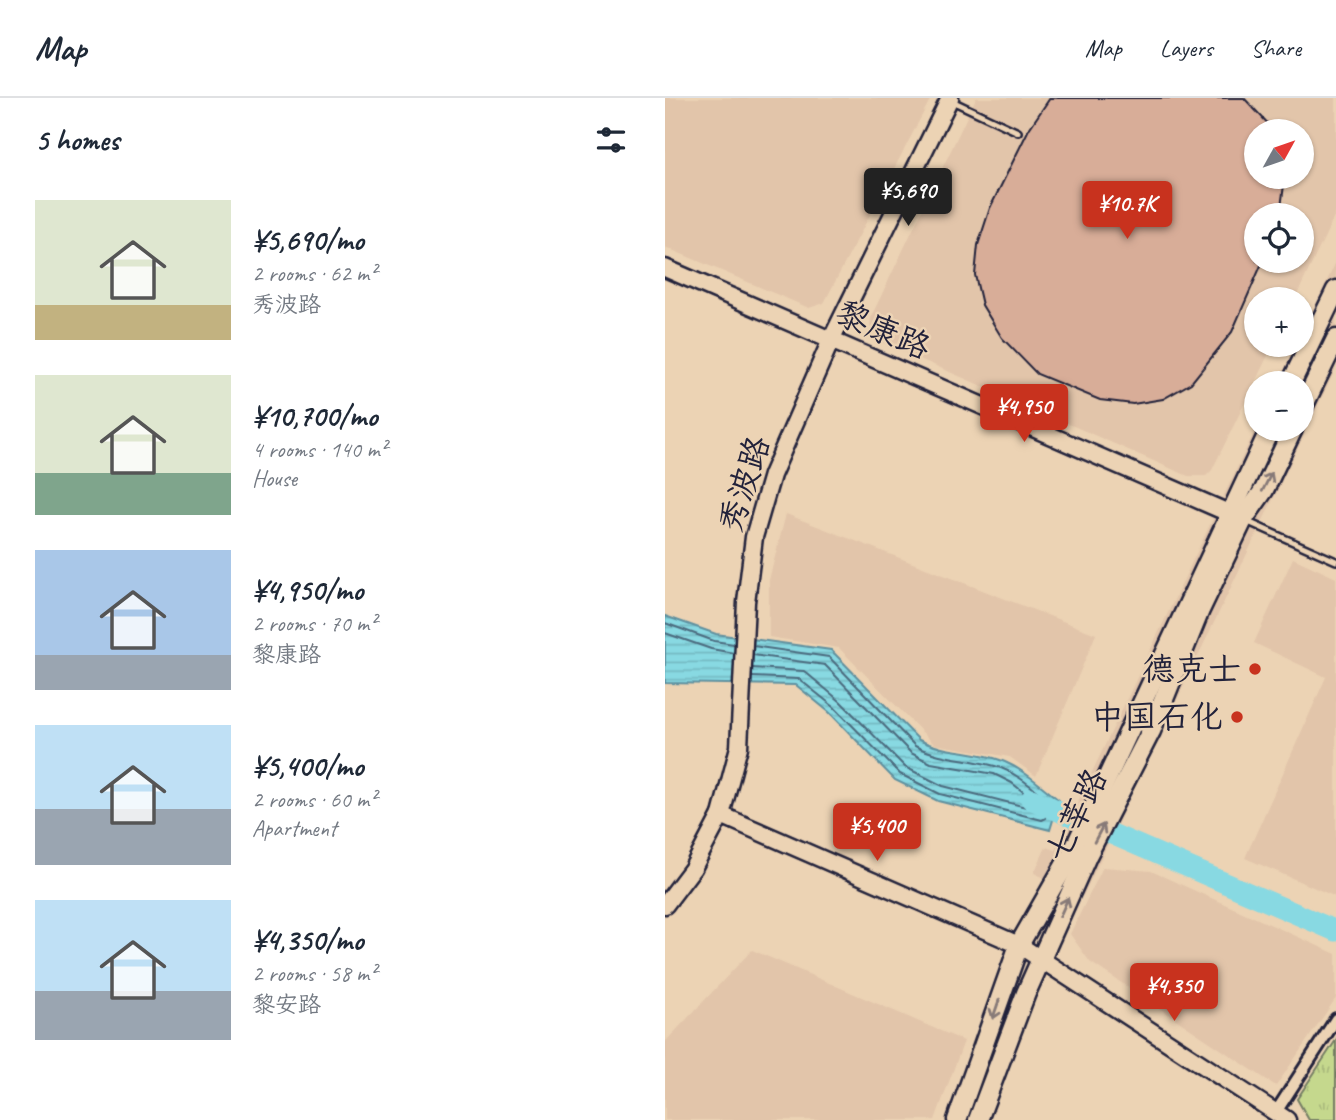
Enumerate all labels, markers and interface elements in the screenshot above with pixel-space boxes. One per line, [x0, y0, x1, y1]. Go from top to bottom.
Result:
text: Map [35, 27, 86, 69]
text: Map [1085, 33, 1122, 63]
text: Layers [1160, 33, 1213, 63]
text: Share [1251, 33, 1301, 63]
north arrow [1244, 119, 1314, 189]
map controls [1244, 119, 1314, 441]
text: 5 homes [35, 121, 119, 159]
icon: filters [592, 121, 630, 159]
pin: ¥5,690 [851, 169, 965, 228]
text: ¥5,690 [880, 176, 936, 205]
pin: ¥10.7K [1070, 181, 1184, 241]
text: ¥10.7K [1098, 189, 1156, 218]
button: locate [1244, 203, 1314, 273]
text: ¥5,690/mo [252, 221, 364, 259]
icon: home [91, 228, 175, 312]
text: 2 rooms · 62 m² [252, 259, 376, 288]
button: + [1244, 287, 1314, 357]
text: 秀波路 [252, 290, 321, 319]
street label: 黎康路 [829, 291, 937, 369]
button: − [1244, 371, 1314, 441]
pin: ¥4,950 [967, 384, 1081, 444]
text: ¥4,950 [996, 392, 1052, 421]
text: ¥10,700/mo [252, 397, 377, 435]
icon: home [91, 403, 175, 487]
street label: 秀波路 [709, 430, 779, 538]
text: 4 rooms · 140 m² [252, 435, 387, 464]
text: House [252, 464, 297, 493]
one-way arrow [1261, 472, 1274, 493]
text: ¥4,950/mo [252, 571, 363, 609]
icon: home [91, 578, 175, 662]
text: 2 rooms · 70 m² [252, 609, 376, 638]
text: 黎康路 [252, 640, 321, 669]
place label: 德克士 [1142, 648, 1241, 690]
marker: 德克士 [1247, 661, 1263, 677]
place label: 中国石化 [1091, 696, 1223, 738]
marker: 中国石化 [1229, 709, 1245, 725]
text: ¥5,400/mo [252, 747, 363, 785]
icon: home [91, 753, 175, 837]
street label: 七莘路 [1035, 761, 1117, 869]
text: 2 rooms · 60 m² [252, 785, 376, 814]
pin: ¥5,400 [820, 804, 934, 863]
text: ¥5,400 [849, 811, 905, 840]
text: Apartment [252, 814, 337, 843]
one-way arrow [1093, 823, 1107, 844]
one-way arrow [1058, 897, 1071, 918]
text: ¥4,350/mo [252, 921, 363, 959]
icon: home [91, 928, 175, 1012]
text: 2 rooms · 58 m² [252, 959, 376, 988]
pin: ¥4,350 [1117, 964, 1231, 1023]
text: ¥4,350 [1146, 971, 1202, 1000]
text: 黎安路 [252, 990, 321, 1019]
one-way arrow [989, 998, 1002, 1020]

